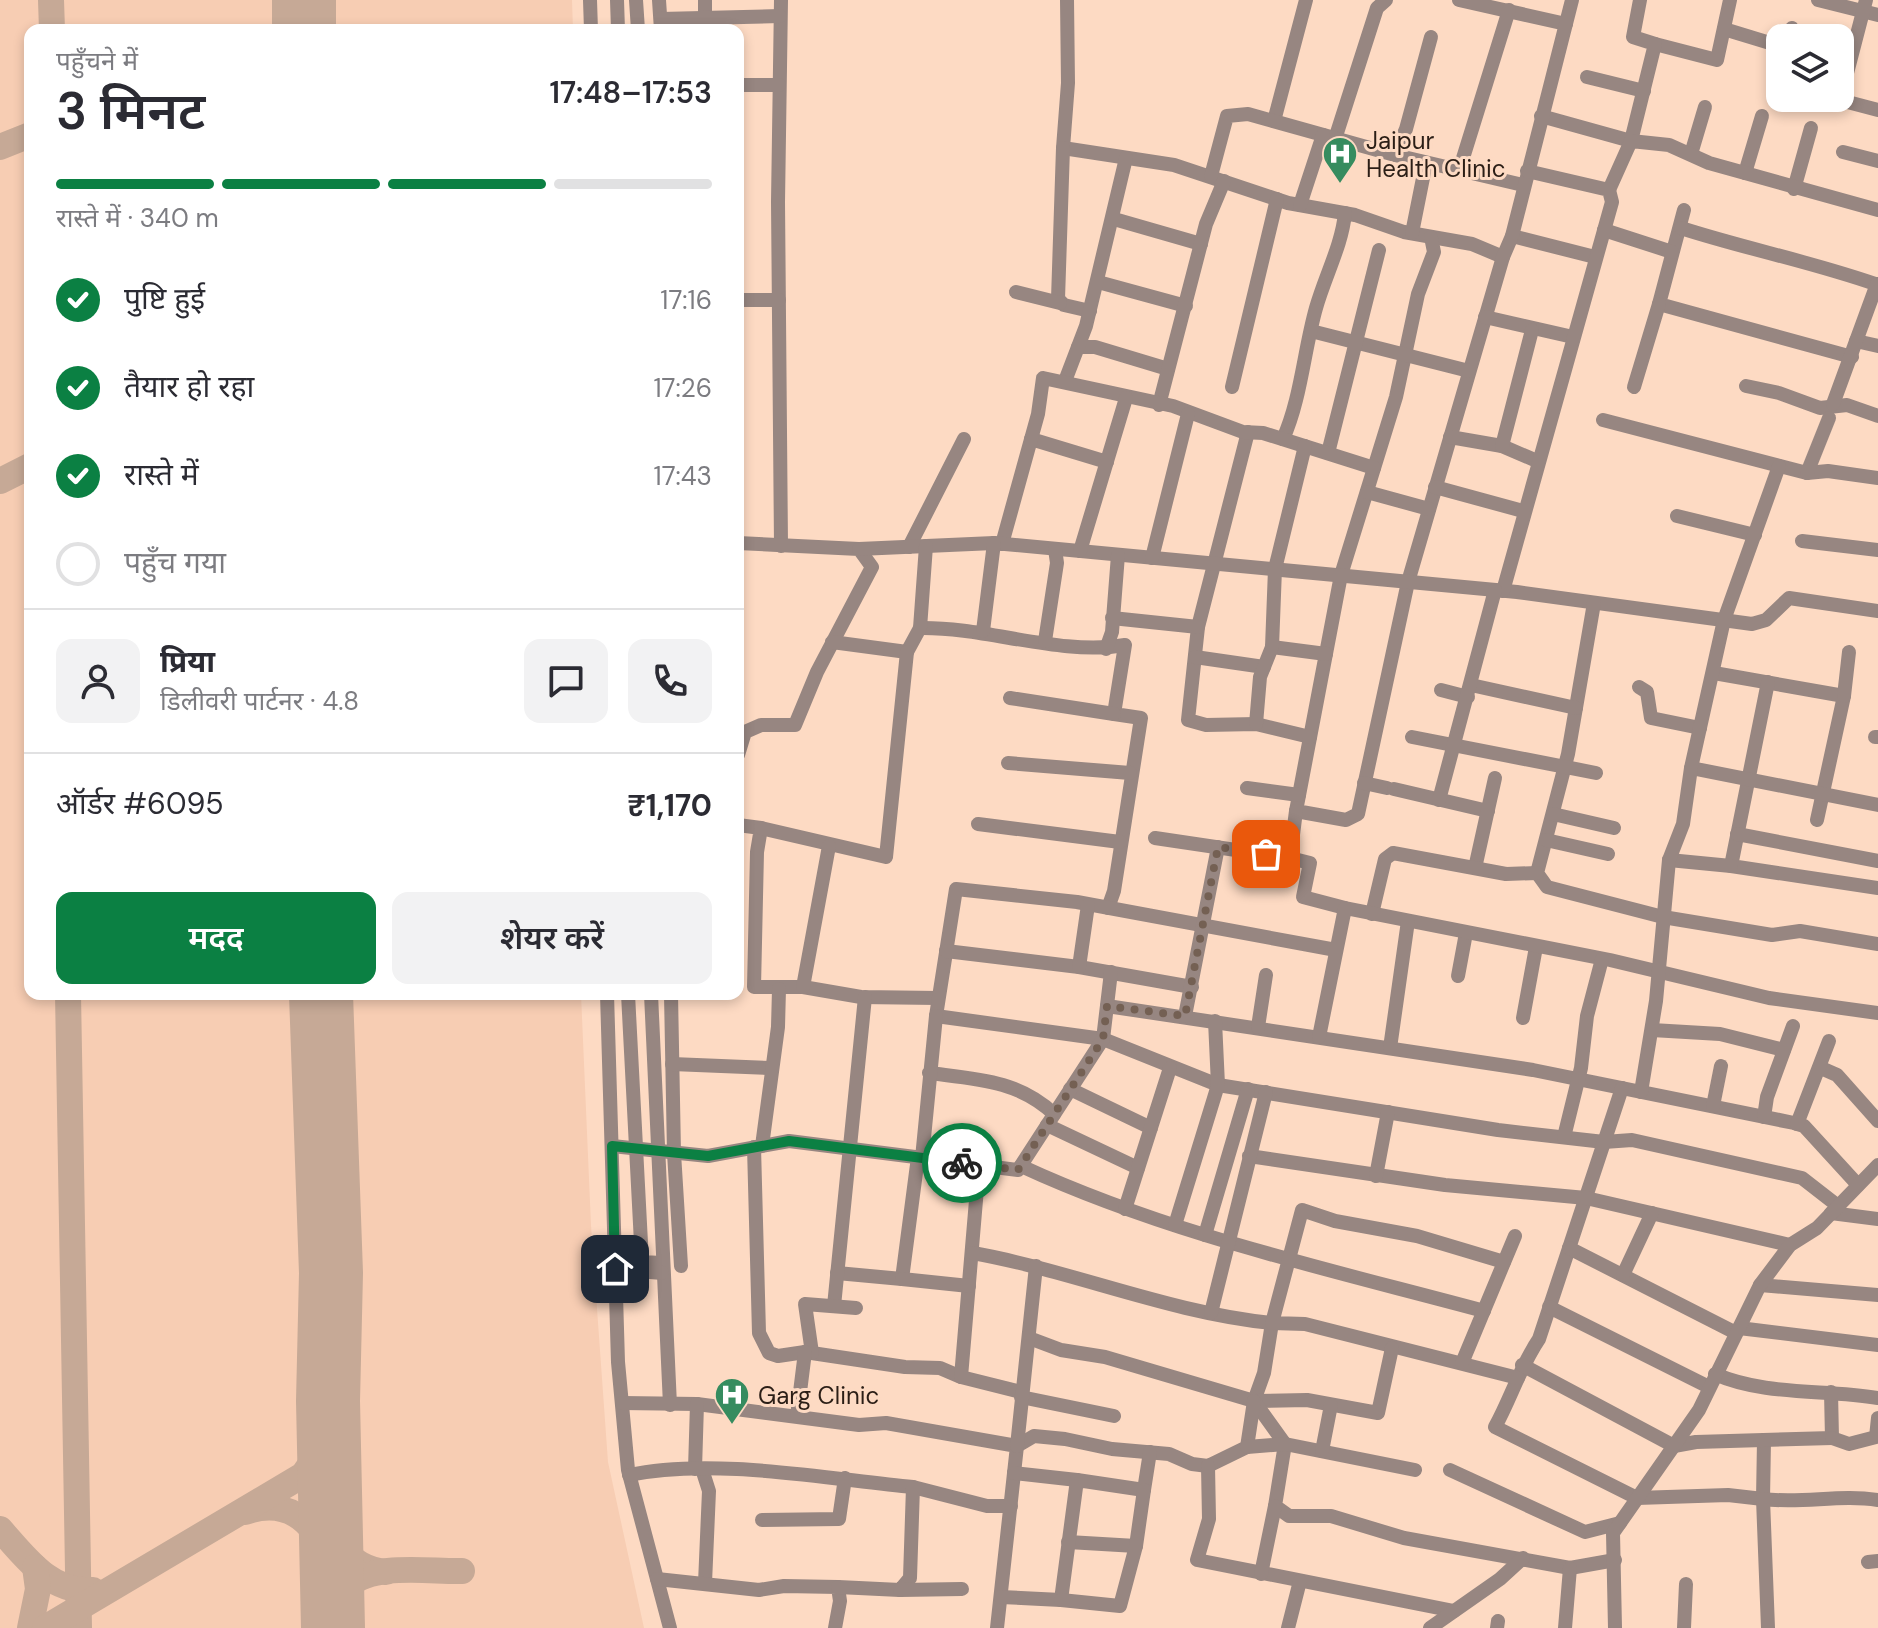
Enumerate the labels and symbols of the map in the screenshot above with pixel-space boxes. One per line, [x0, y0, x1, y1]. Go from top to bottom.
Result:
place label: Jaipur Health Clinic [1366, 125, 1506, 184]
hospital icon: Jaipur Health Clinic [1321, 135, 1359, 185]
pin [1232, 820, 1300, 888]
courier [922, 1123, 1002, 1203]
pin [581, 1235, 649, 1303]
hospital icon: Garg Clinic [713, 1376, 751, 1426]
place label: Garg Clinic [758, 1380, 879, 1411]

